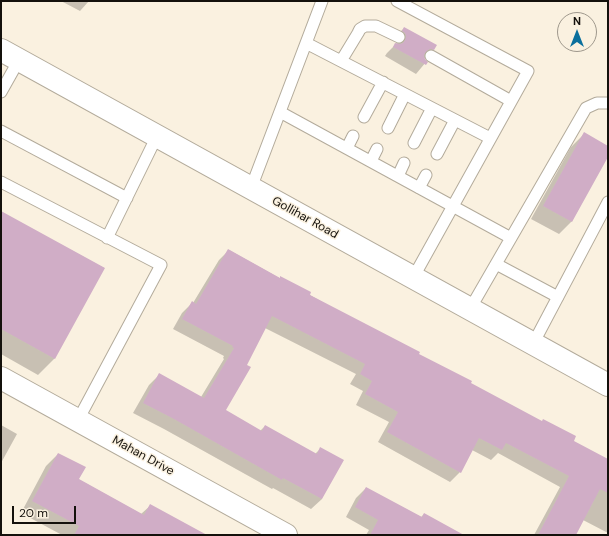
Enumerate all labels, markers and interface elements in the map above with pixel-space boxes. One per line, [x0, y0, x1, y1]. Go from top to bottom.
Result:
north arrow [557, 12, 597, 52]
text: N [573, 14, 581, 28]
street label: Gollihar Road [269, 194, 341, 242]
street label: Mahan Drive [110, 433, 176, 479]
scale bar [14, 498, 78, 524]
text: 20 m [19, 505, 48, 521]

